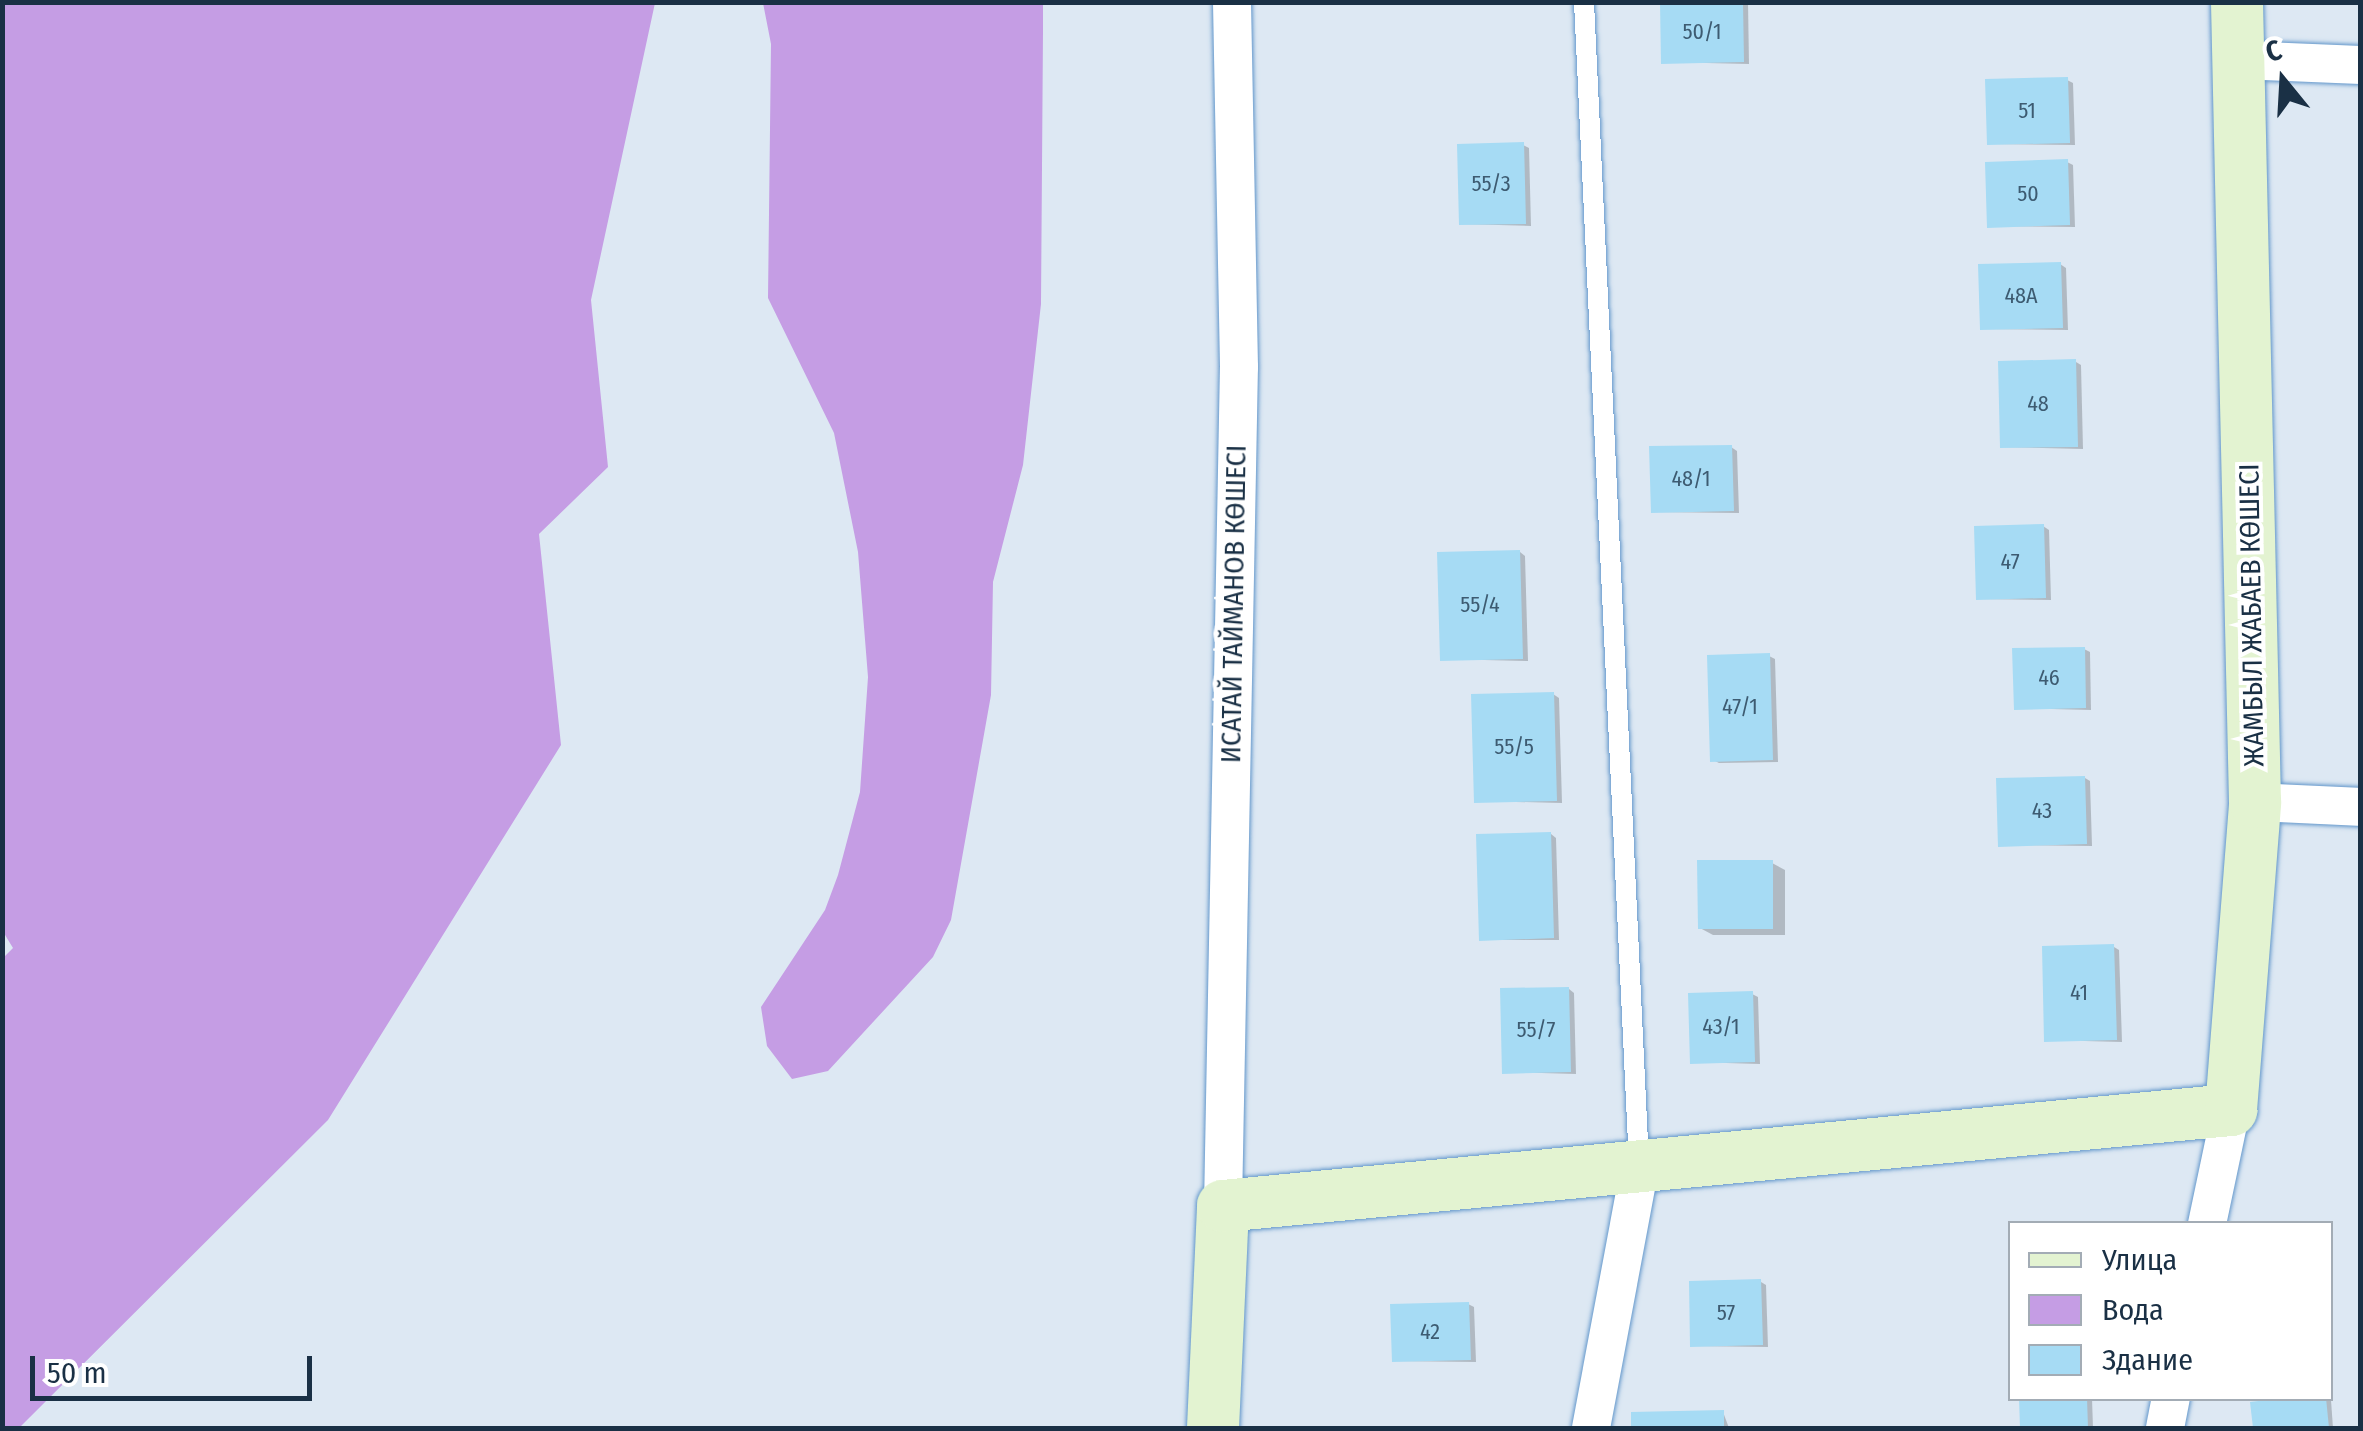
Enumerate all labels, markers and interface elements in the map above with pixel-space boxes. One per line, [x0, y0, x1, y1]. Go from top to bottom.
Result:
house number: 50/1 [1682, 19, 1722, 45]
north arrow [2233, 30, 2333, 130]
text: С [2261, 33, 2286, 69]
house number: 51 [2018, 98, 2036, 124]
house number: 55/3 [1471, 171, 1511, 197]
house number: 50 [2017, 181, 2039, 207]
house number: 48А [2004, 283, 2038, 309]
house number: 48 [2027, 391, 2049, 417]
street label: ИСАТАЙ ТАЙМАНОВ КӨШЕСІ [1214, 445, 1254, 763]
street label: ЖАМБЫЛ ЖАБАЕВ КӨШЕСІ [2233, 463, 2271, 767]
house number: 48/1 [1671, 466, 1711, 492]
house number: 47 [2000, 549, 2020, 575]
house number: 55/4 [1460, 592, 1500, 618]
house number: 46 [2038, 665, 2060, 691]
house number: 47/1 [1722, 694, 1758, 720]
house number: 55/5 [1494, 734, 1534, 760]
house number: 43 [2032, 798, 2052, 824]
house number: 41 [2070, 980, 2088, 1006]
house number: 43/1 [1702, 1014, 1740, 1040]
house number: 55/7 [1517, 1017, 1555, 1043]
legend [2008, 1221, 2333, 1401]
text: Улица [2102, 1242, 2177, 1278]
text: Вода [2102, 1292, 2164, 1328]
house number: 57 [1717, 1300, 1735, 1326]
house number: 42 [1420, 1319, 1440, 1345]
scale bar [35, 1336, 318, 1398]
text: Здание [2102, 1342, 2193, 1378]
text: 50 m [47, 1355, 107, 1391]

